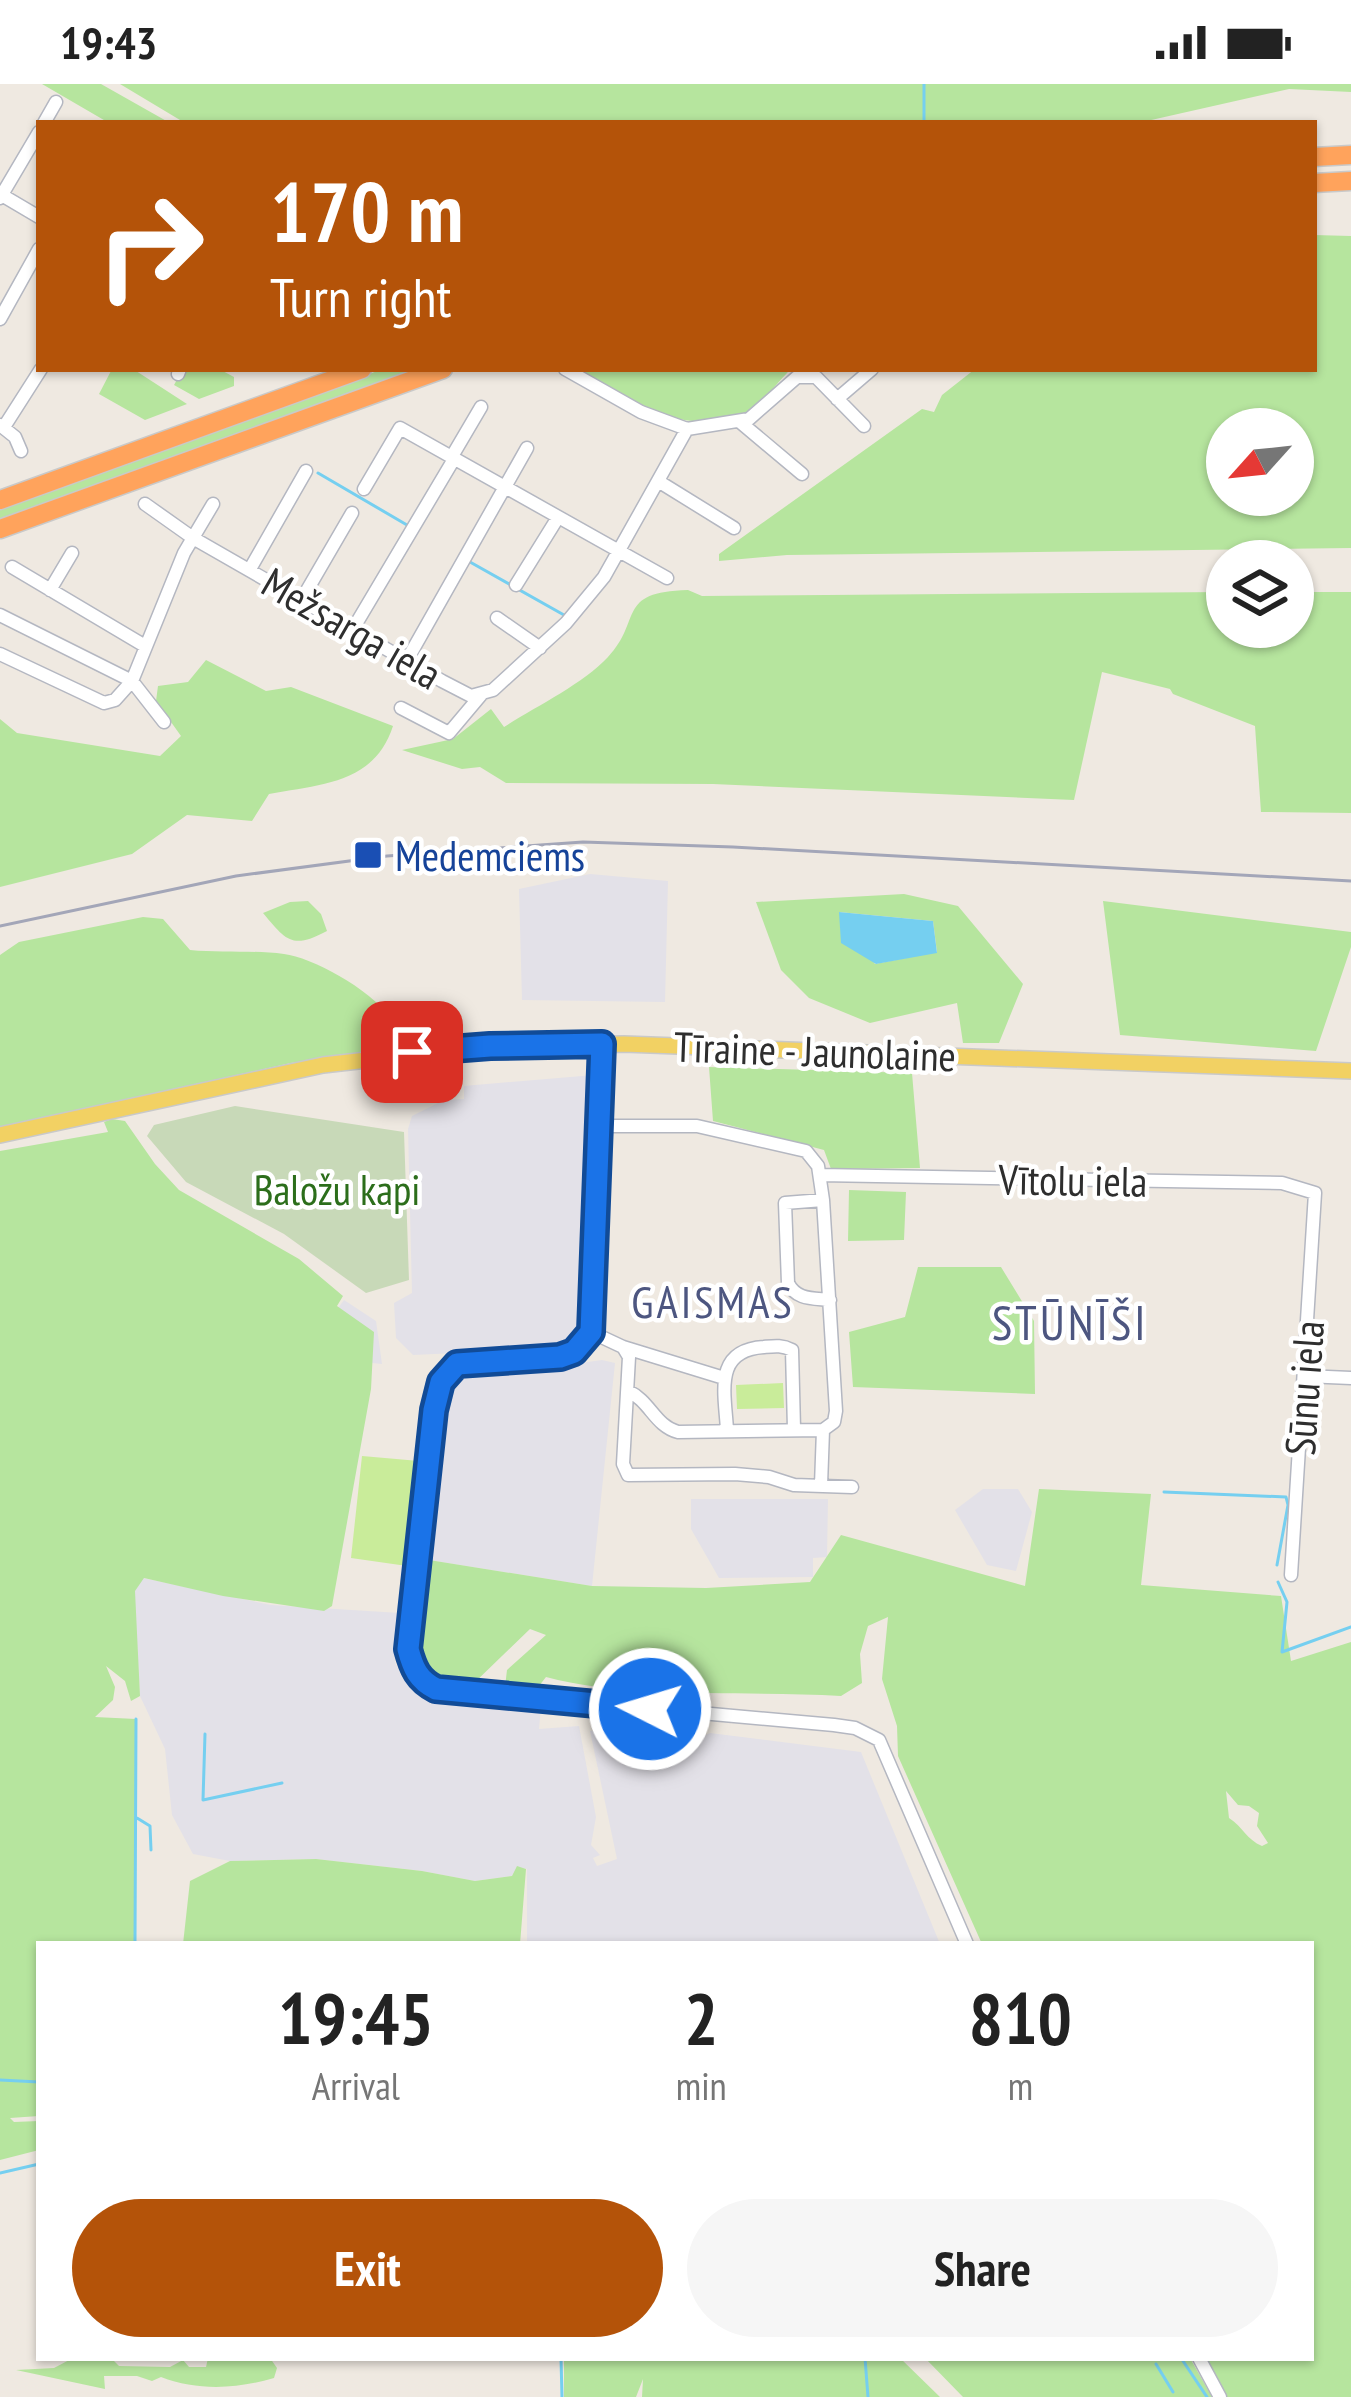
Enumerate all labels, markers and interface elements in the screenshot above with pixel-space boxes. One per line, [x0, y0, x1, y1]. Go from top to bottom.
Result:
text: 19:43 [60, 13, 157, 71]
text: 170 m [270, 156, 463, 265]
icon: right [72, 168, 228, 324]
text: Turn right [270, 262, 451, 332]
north arrow [1206, 408, 1314, 516]
map controls [1206, 408, 1314, 648]
button: layers [1206, 540, 1314, 648]
street label: Mežsarga iela [252, 555, 452, 701]
place label: Medemciems [395, 828, 585, 883]
marker: Medemciems [352, 839, 384, 871]
pin [361, 1001, 463, 1103]
icon: arrive [379, 1019, 445, 1085]
street label: Tīraine - Jaunolaine [673, 1019, 957, 1083]
street label: Vītolu iela [997, 1151, 1148, 1209]
park label: Baložu kapi [254, 1162, 420, 1217]
district label: GAISMAS [631, 1272, 795, 1330]
district label: STŪNĪŠI [992, 1291, 1148, 1353]
street label: Sūnu iela [1272, 1319, 1336, 1457]
position arrow [587, 1646, 713, 1772]
text: 19:45 [278, 1971, 434, 2064]
text: 2 [684, 1971, 718, 2064]
text: 810 [969, 1971, 1072, 2064]
text: Arrival [312, 2060, 400, 2111]
text: min [676, 2060, 727, 2111]
text: m [1008, 2060, 1033, 2111]
button: Exit [72, 2199, 663, 2337]
button: Share [687, 2199, 1278, 2337]

